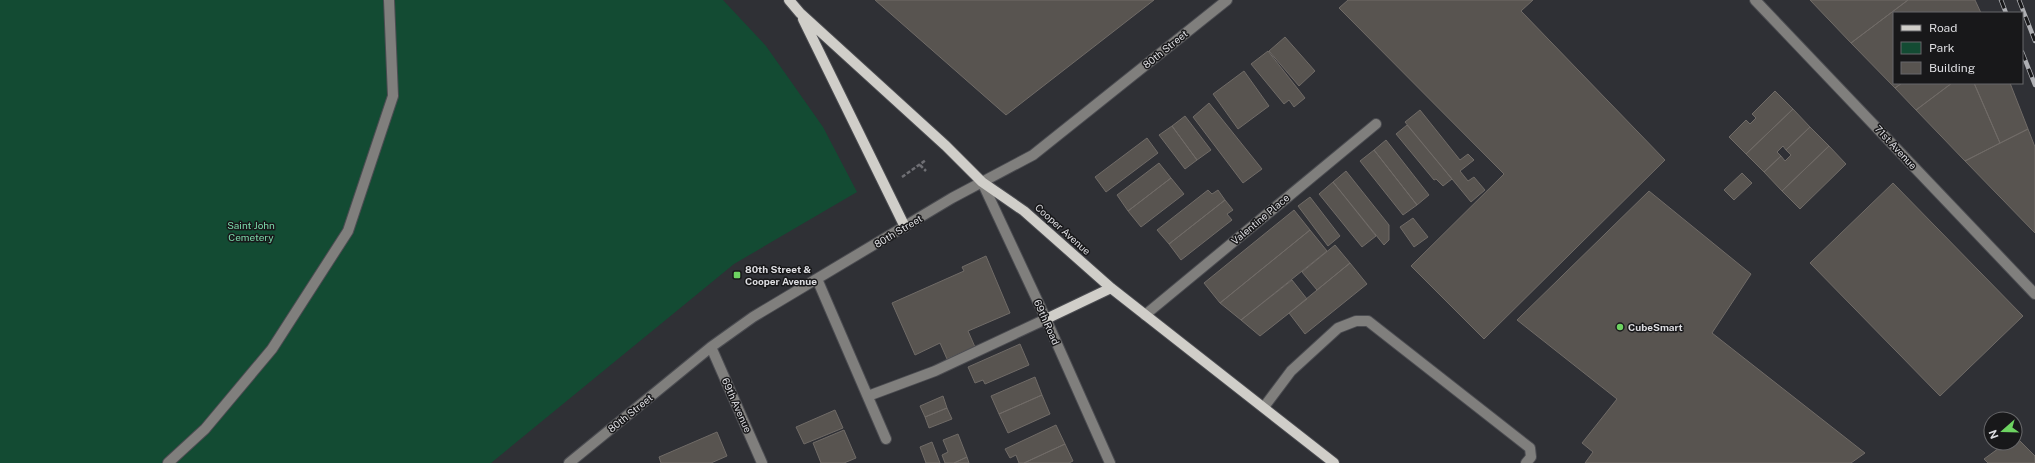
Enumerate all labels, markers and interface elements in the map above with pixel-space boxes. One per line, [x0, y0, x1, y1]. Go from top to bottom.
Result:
legend [1893, 12, 2023, 84]
text: Road [1929, 21, 1957, 35]
street label: 80th Street [1140, 27, 1190, 71]
text: Park [1929, 41, 1955, 55]
text: Building [1929, 61, 1975, 75]
street label: 71st Avenue [1873, 122, 1920, 172]
street label: Valentine Place [1229, 191, 1292, 247]
street label: Cooper Avenue [1033, 201, 1093, 257]
street label: 80th Street [872, 212, 924, 250]
park label: Saint John Cemetery [227, 219, 275, 243]
place label: 80th Street & Cooper Avenue [745, 263, 817, 287]
marker: 80th Street & Cooper Avenue [732, 270, 742, 280]
street label: 69th Road [1032, 298, 1062, 346]
place label: CubeSmart [1628, 321, 1683, 333]
marker: CubeSmart [1615, 322, 1625, 332]
street label: 69th Avenue [720, 376, 755, 435]
street label: 80th Street [605, 391, 655, 435]
north arrow [1983, 411, 2023, 451]
text: N [1986, 428, 2001, 441]

